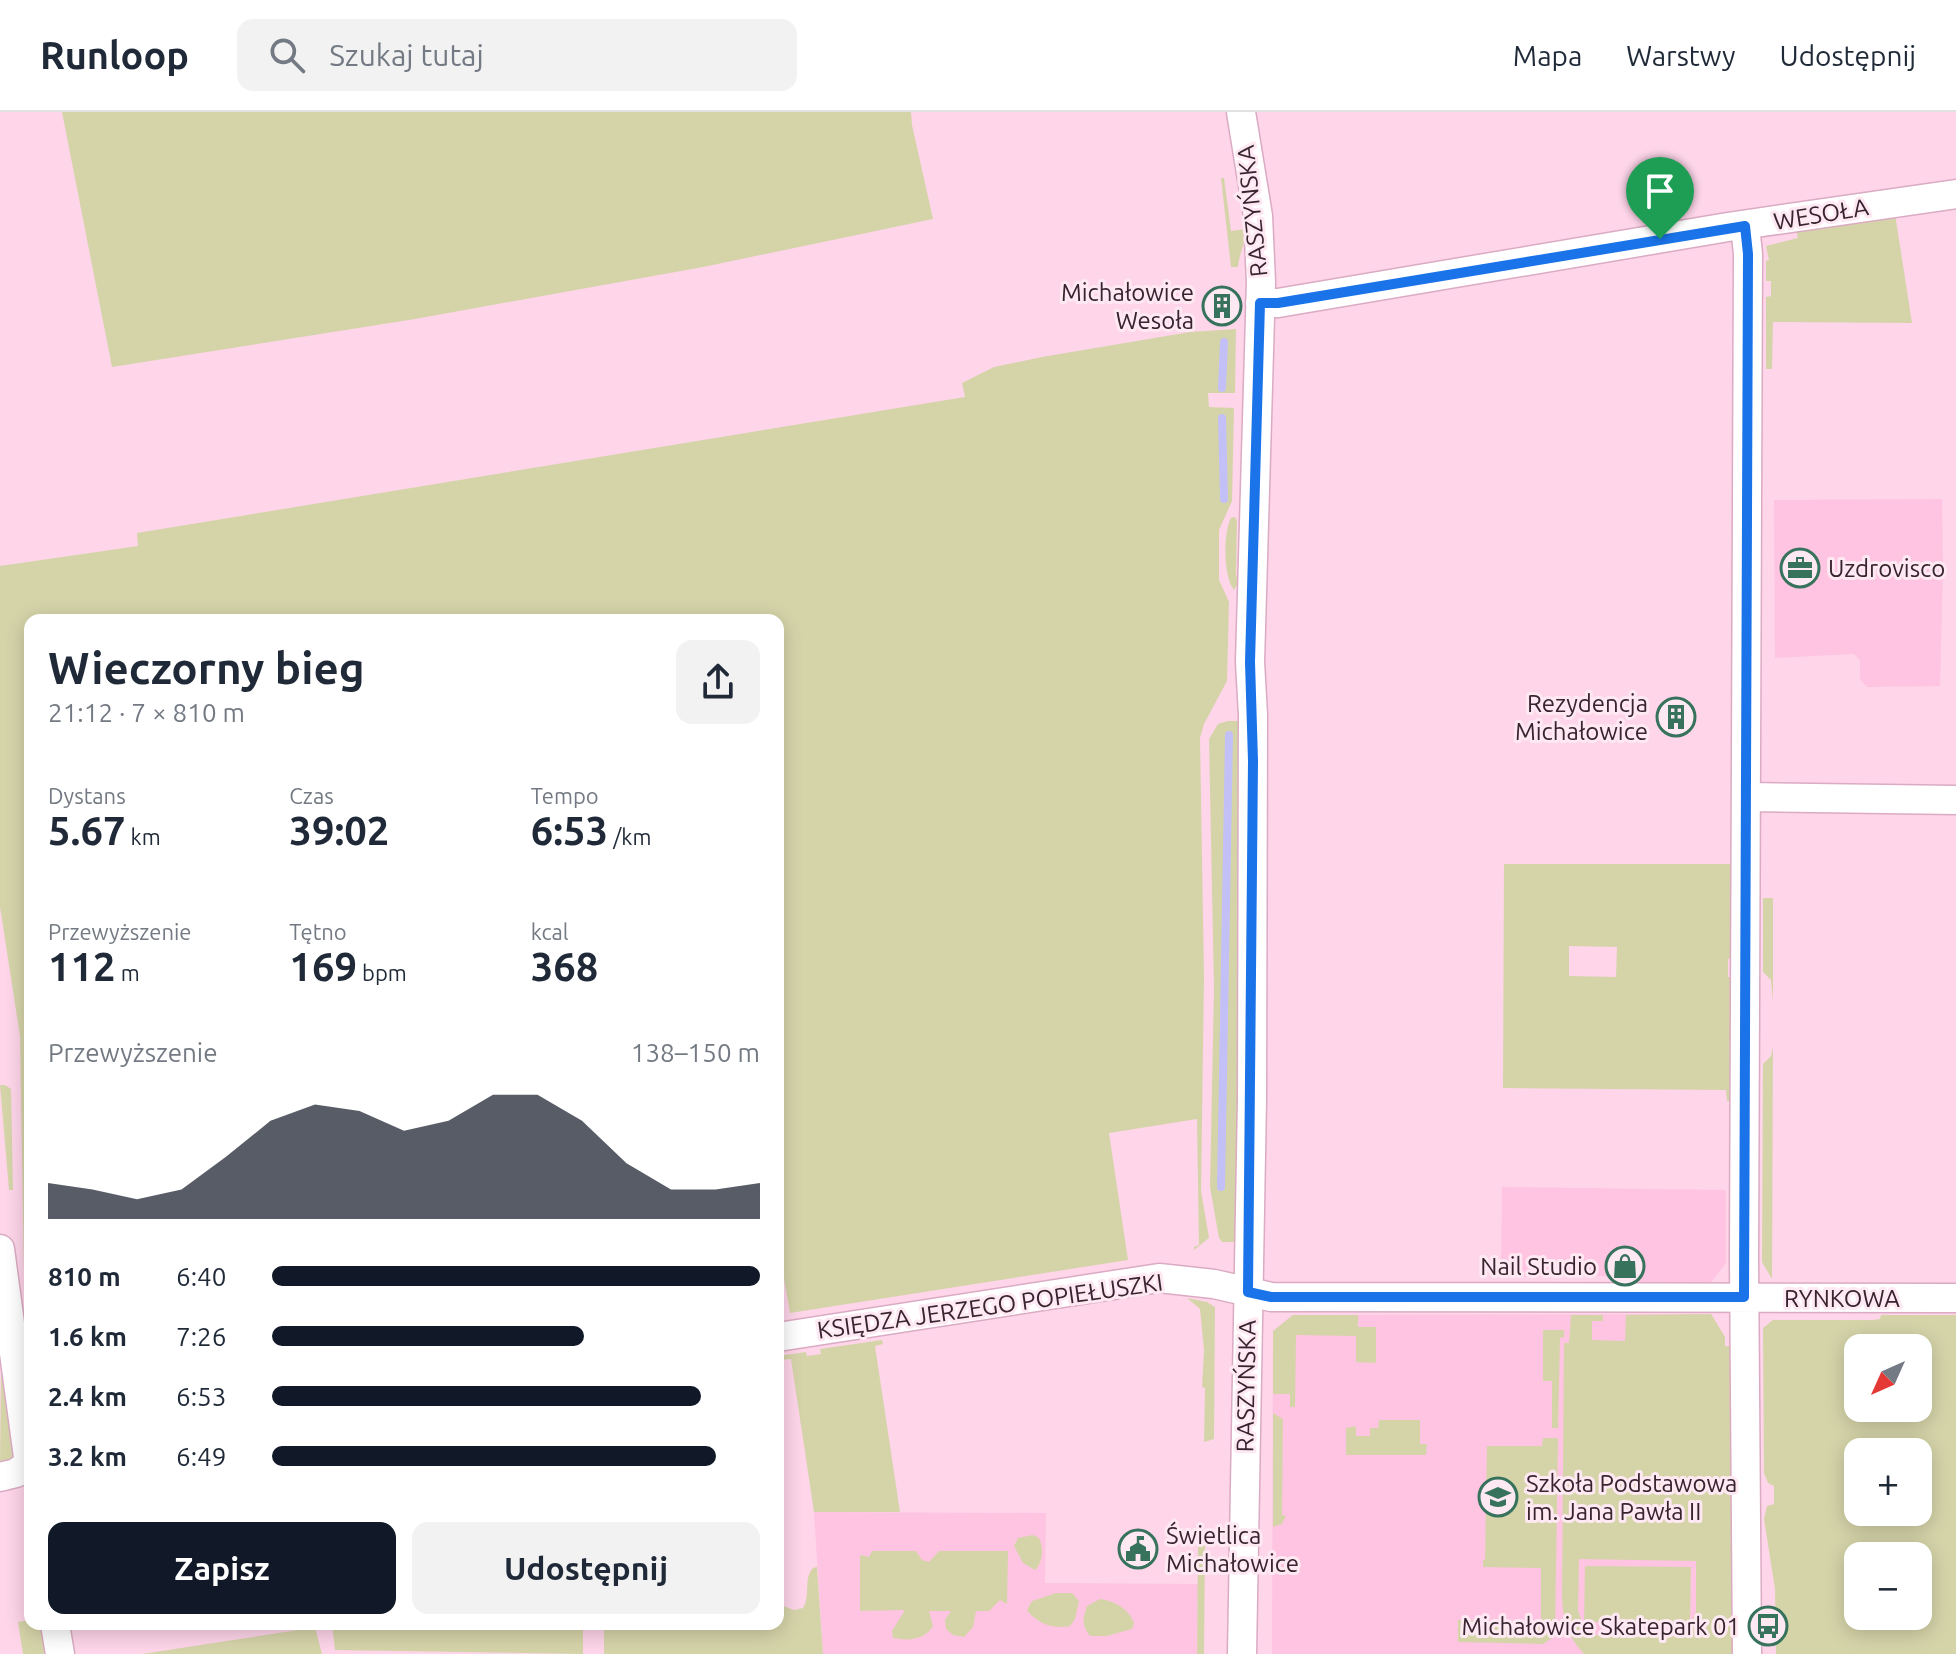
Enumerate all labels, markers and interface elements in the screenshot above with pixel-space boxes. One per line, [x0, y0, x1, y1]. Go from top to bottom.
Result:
search box [237, 19, 797, 91]
icon: search [265, 33, 309, 77]
text: Runloop [40, 34, 189, 76]
text: Szukaj tutaj [329, 38, 484, 72]
text: Mapa [1513, 40, 1582, 71]
text: Warstwy [1626, 40, 1736, 71]
text: Udostępnij [1780, 40, 1916, 71]
street label: RASZYŃSKA [1231, 143, 1272, 279]
pin [1626, 157, 1694, 239]
icon: arrive [1638, 169, 1682, 213]
street label: WESOŁA [1772, 193, 1871, 235]
place label: Michałowice Wesoła [1061, 279, 1194, 334]
building icon: Michałowice Wesoła [1201, 285, 1243, 327]
office icon: Uzdrovisco [1779, 547, 1821, 589]
place label: Uzdrovisco [1828, 555, 1945, 582]
button: share [676, 640, 760, 724]
text: Wieczorny bieg [48, 643, 365, 692]
place label: Rezydencja Michałowice [1515, 690, 1648, 745]
building icon: Rezydencja Michałowice [1655, 696, 1697, 738]
text: 21:12 · 7 × 810 m [48, 698, 245, 727]
text: Dystans [48, 783, 126, 808]
text: Czas [289, 783, 334, 808]
text: Tempo [531, 783, 599, 808]
text: 5.67 [48, 808, 126, 853]
text: 39:02 [289, 808, 389, 853]
text: 6:53 [531, 808, 608, 853]
text: km [126, 824, 161, 849]
text: /km [608, 824, 651, 849]
text: Przewyższenie [48, 919, 191, 944]
text: Tętno [289, 919, 347, 944]
text: kcal [531, 919, 569, 944]
text: 112 [48, 944, 116, 989]
text: 169 [289, 944, 357, 989]
text: 368 [531, 944, 598, 989]
text: m [116, 960, 140, 985]
text: bpm [357, 960, 407, 985]
text: Przewyższenie [48, 1038, 218, 1067]
text: 138–150 m [631, 1038, 760, 1067]
shop icon: Nail Studio [1604, 1245, 1646, 1287]
place label: Nail Studio [1480, 1253, 1597, 1280]
text: 810 m [48, 1262, 121, 1291]
text: 6:40 [176, 1262, 226, 1291]
street label: KSIĘDZA JERZEGO POPIEŁUSZKI [815, 1268, 1165, 1344]
street label: RYNKOWA [1784, 1285, 1900, 1312]
street label: RASZYŃSKA [1230, 1319, 1261, 1453]
text: 1.6 km [48, 1322, 127, 1351]
text: 7:26 [176, 1322, 226, 1351]
north arrow [1844, 1334, 1932, 1422]
map controls [1844, 1334, 1932, 1630]
text: 2.4 km [48, 1382, 127, 1411]
text: 6:53 [176, 1382, 226, 1411]
button: + [1844, 1438, 1932, 1526]
text: 3.2 km [48, 1442, 127, 1471]
text: 6:49 [176, 1442, 226, 1471]
place label: Szkoła Podstawowa im. Jana Pawła II [1526, 1470, 1737, 1525]
school or university icon: Szkoła Podstawowa im. Jana Pawła II [1477, 1476, 1519, 1518]
place label: Świetlica Michałowice [1166, 1521, 1299, 1577]
button: Zapisz [48, 1522, 396, 1614]
button: Udostępnij [412, 1522, 760, 1614]
public building icon: Świetlica Michałowice [1117, 1528, 1159, 1570]
button: − [1844, 1542, 1932, 1630]
bus stop icon: Michałowice Skatepark 01 [1747, 1605, 1789, 1647]
place label: Michałowice Skatepark 01 [1462, 1613, 1740, 1640]

